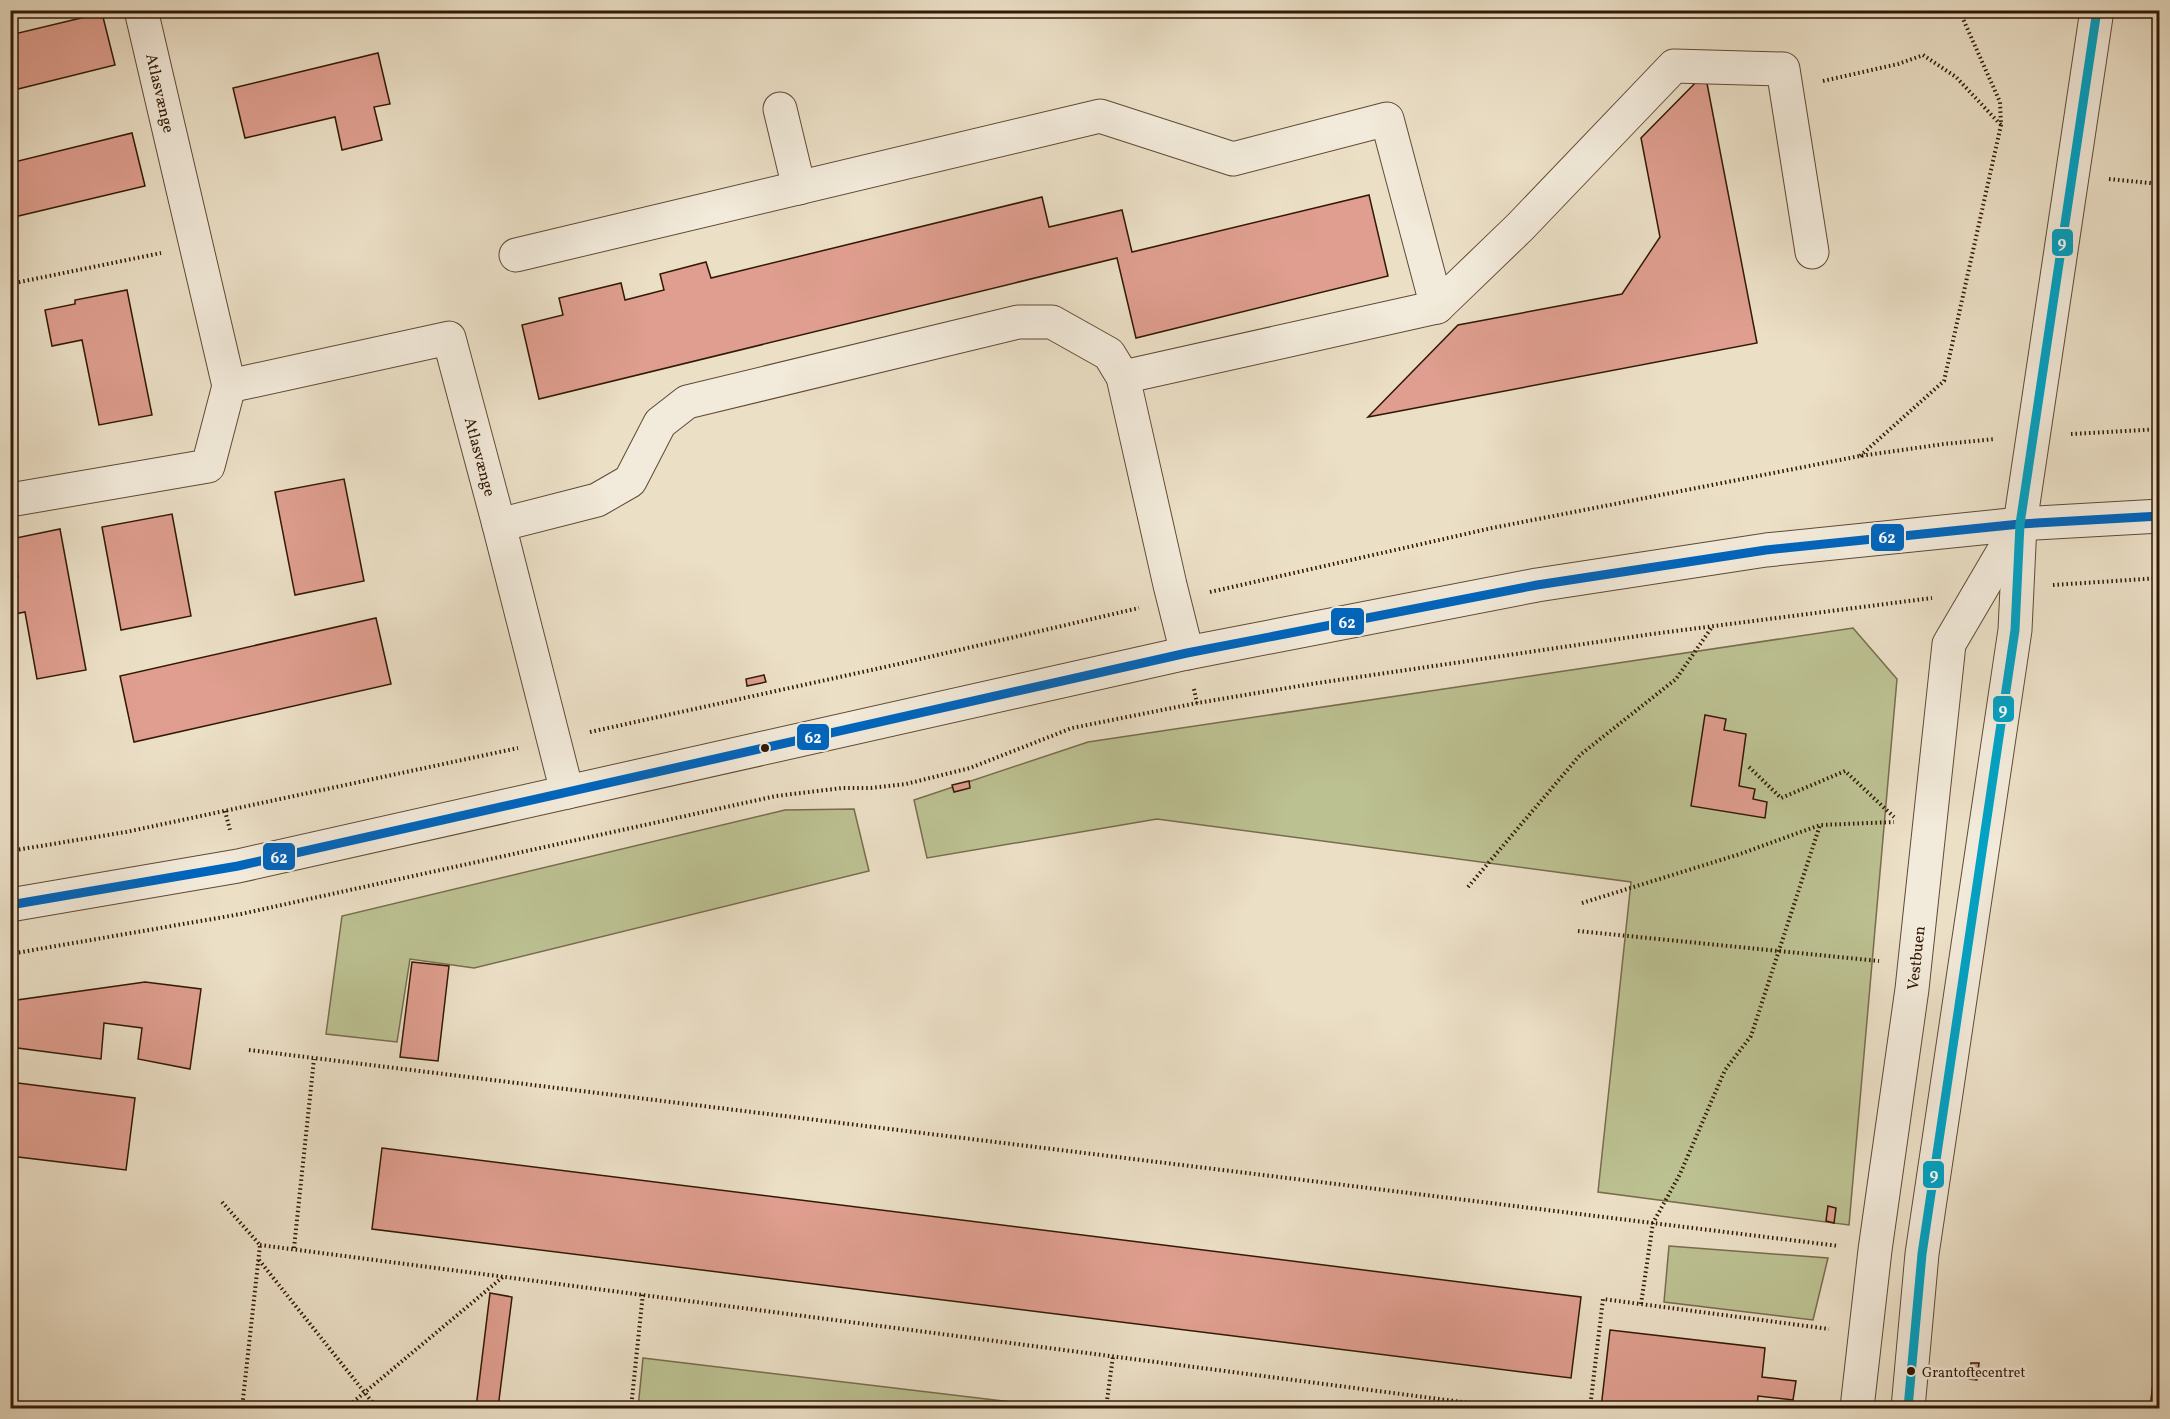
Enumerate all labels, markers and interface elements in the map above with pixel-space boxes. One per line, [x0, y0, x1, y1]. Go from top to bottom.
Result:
street label: Atlasvænge [139, 52, 179, 135]
line badge: 9 [2051, 228, 2074, 257]
text: 9 [2058, 233, 2067, 255]
street label: Atlasvænge [458, 415, 500, 499]
line badge: 62 [1870, 523, 1905, 552]
text: 62 [1878, 528, 1896, 550]
line badge: 62 [1330, 607, 1365, 636]
text: 62 [1338, 613, 1356, 635]
line badge: 9 [1992, 695, 2015, 723]
text: 9 [1999, 700, 2008, 722]
line badge: 62 [796, 723, 830, 751]
text: 62 [804, 728, 822, 750]
unlabelled marker [759, 742, 771, 754]
line badge: 62 [262, 842, 296, 871]
text: 62 [270, 848, 288, 870]
street label: Vestbuen [1903, 925, 1932, 991]
line badge: 9 [1922, 1160, 1945, 1189]
text: 9 [1930, 1165, 1939, 1187]
place label: Grantoftecentret [1922, 1364, 2025, 1383]
marker: Grantoftecentret [1905, 1365, 1917, 1377]

